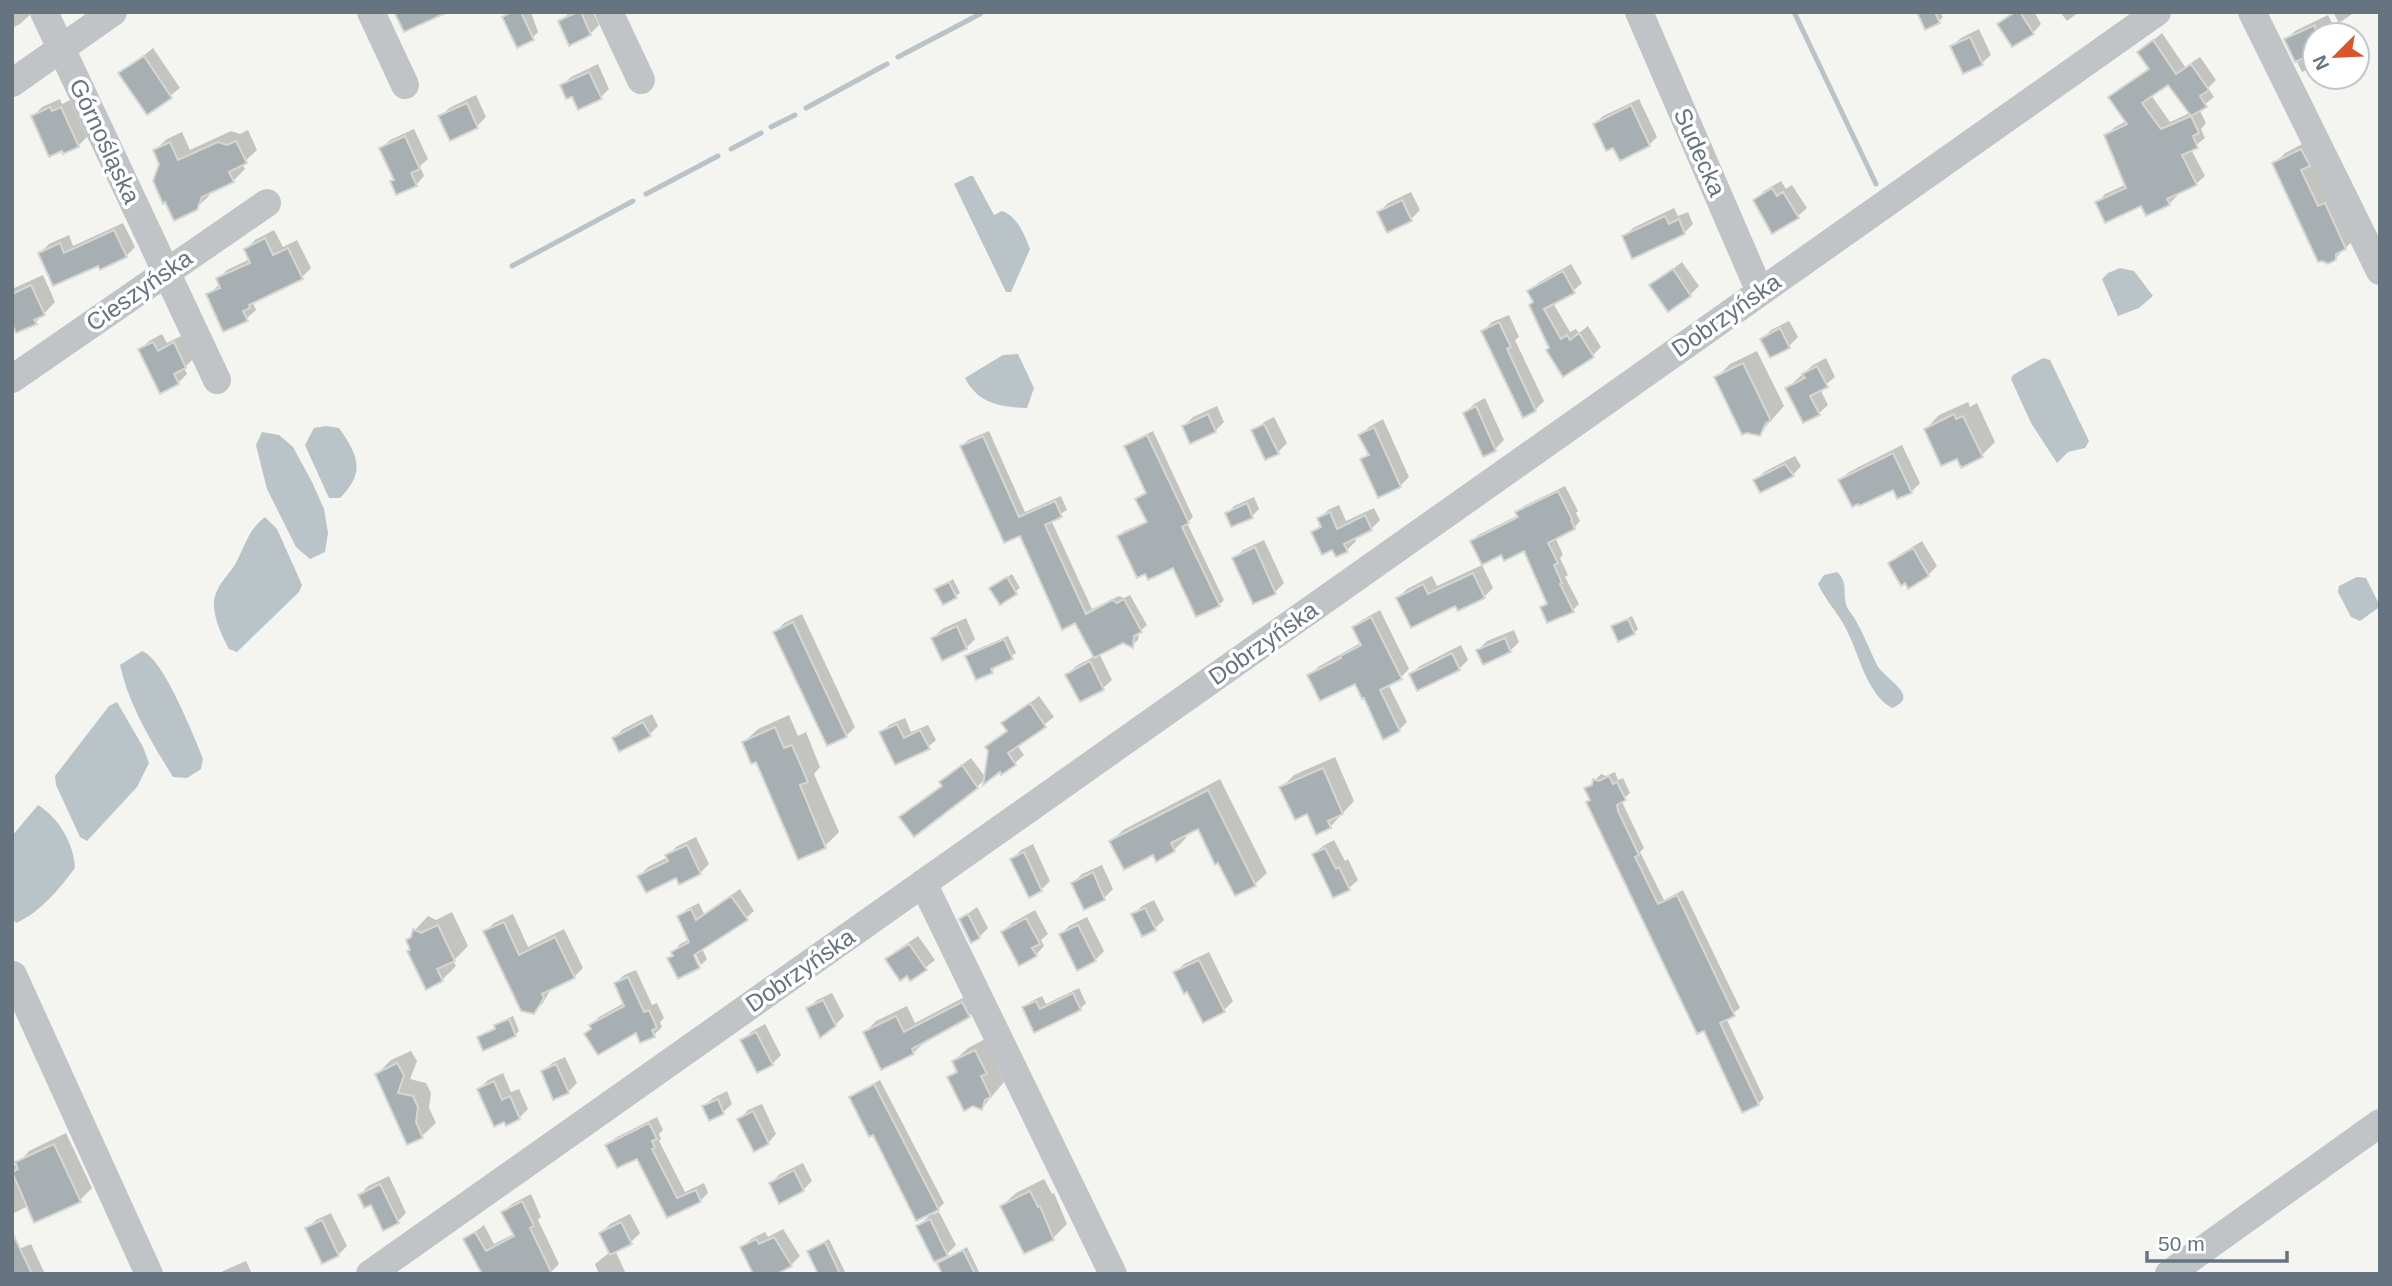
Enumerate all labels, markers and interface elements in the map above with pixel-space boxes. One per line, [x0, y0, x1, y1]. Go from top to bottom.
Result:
north arrow [2301, 21, 2371, 91]
text: N [2309, 52, 2333, 73]
street label: Górnośląska [64, 74, 146, 208]
street label: Sudecka [1669, 104, 1732, 201]
street label: Cieszyńska [81, 243, 198, 336]
street label: Dobrzyńska [1666, 267, 1786, 362]
street label: Dobrzyńska [1203, 595, 1323, 690]
street label: Dobrzyńska [740, 922, 860, 1017]
scale bar [2147, 1220, 2287, 1264]
text: 50 m [2158, 1232, 2205, 1255]

